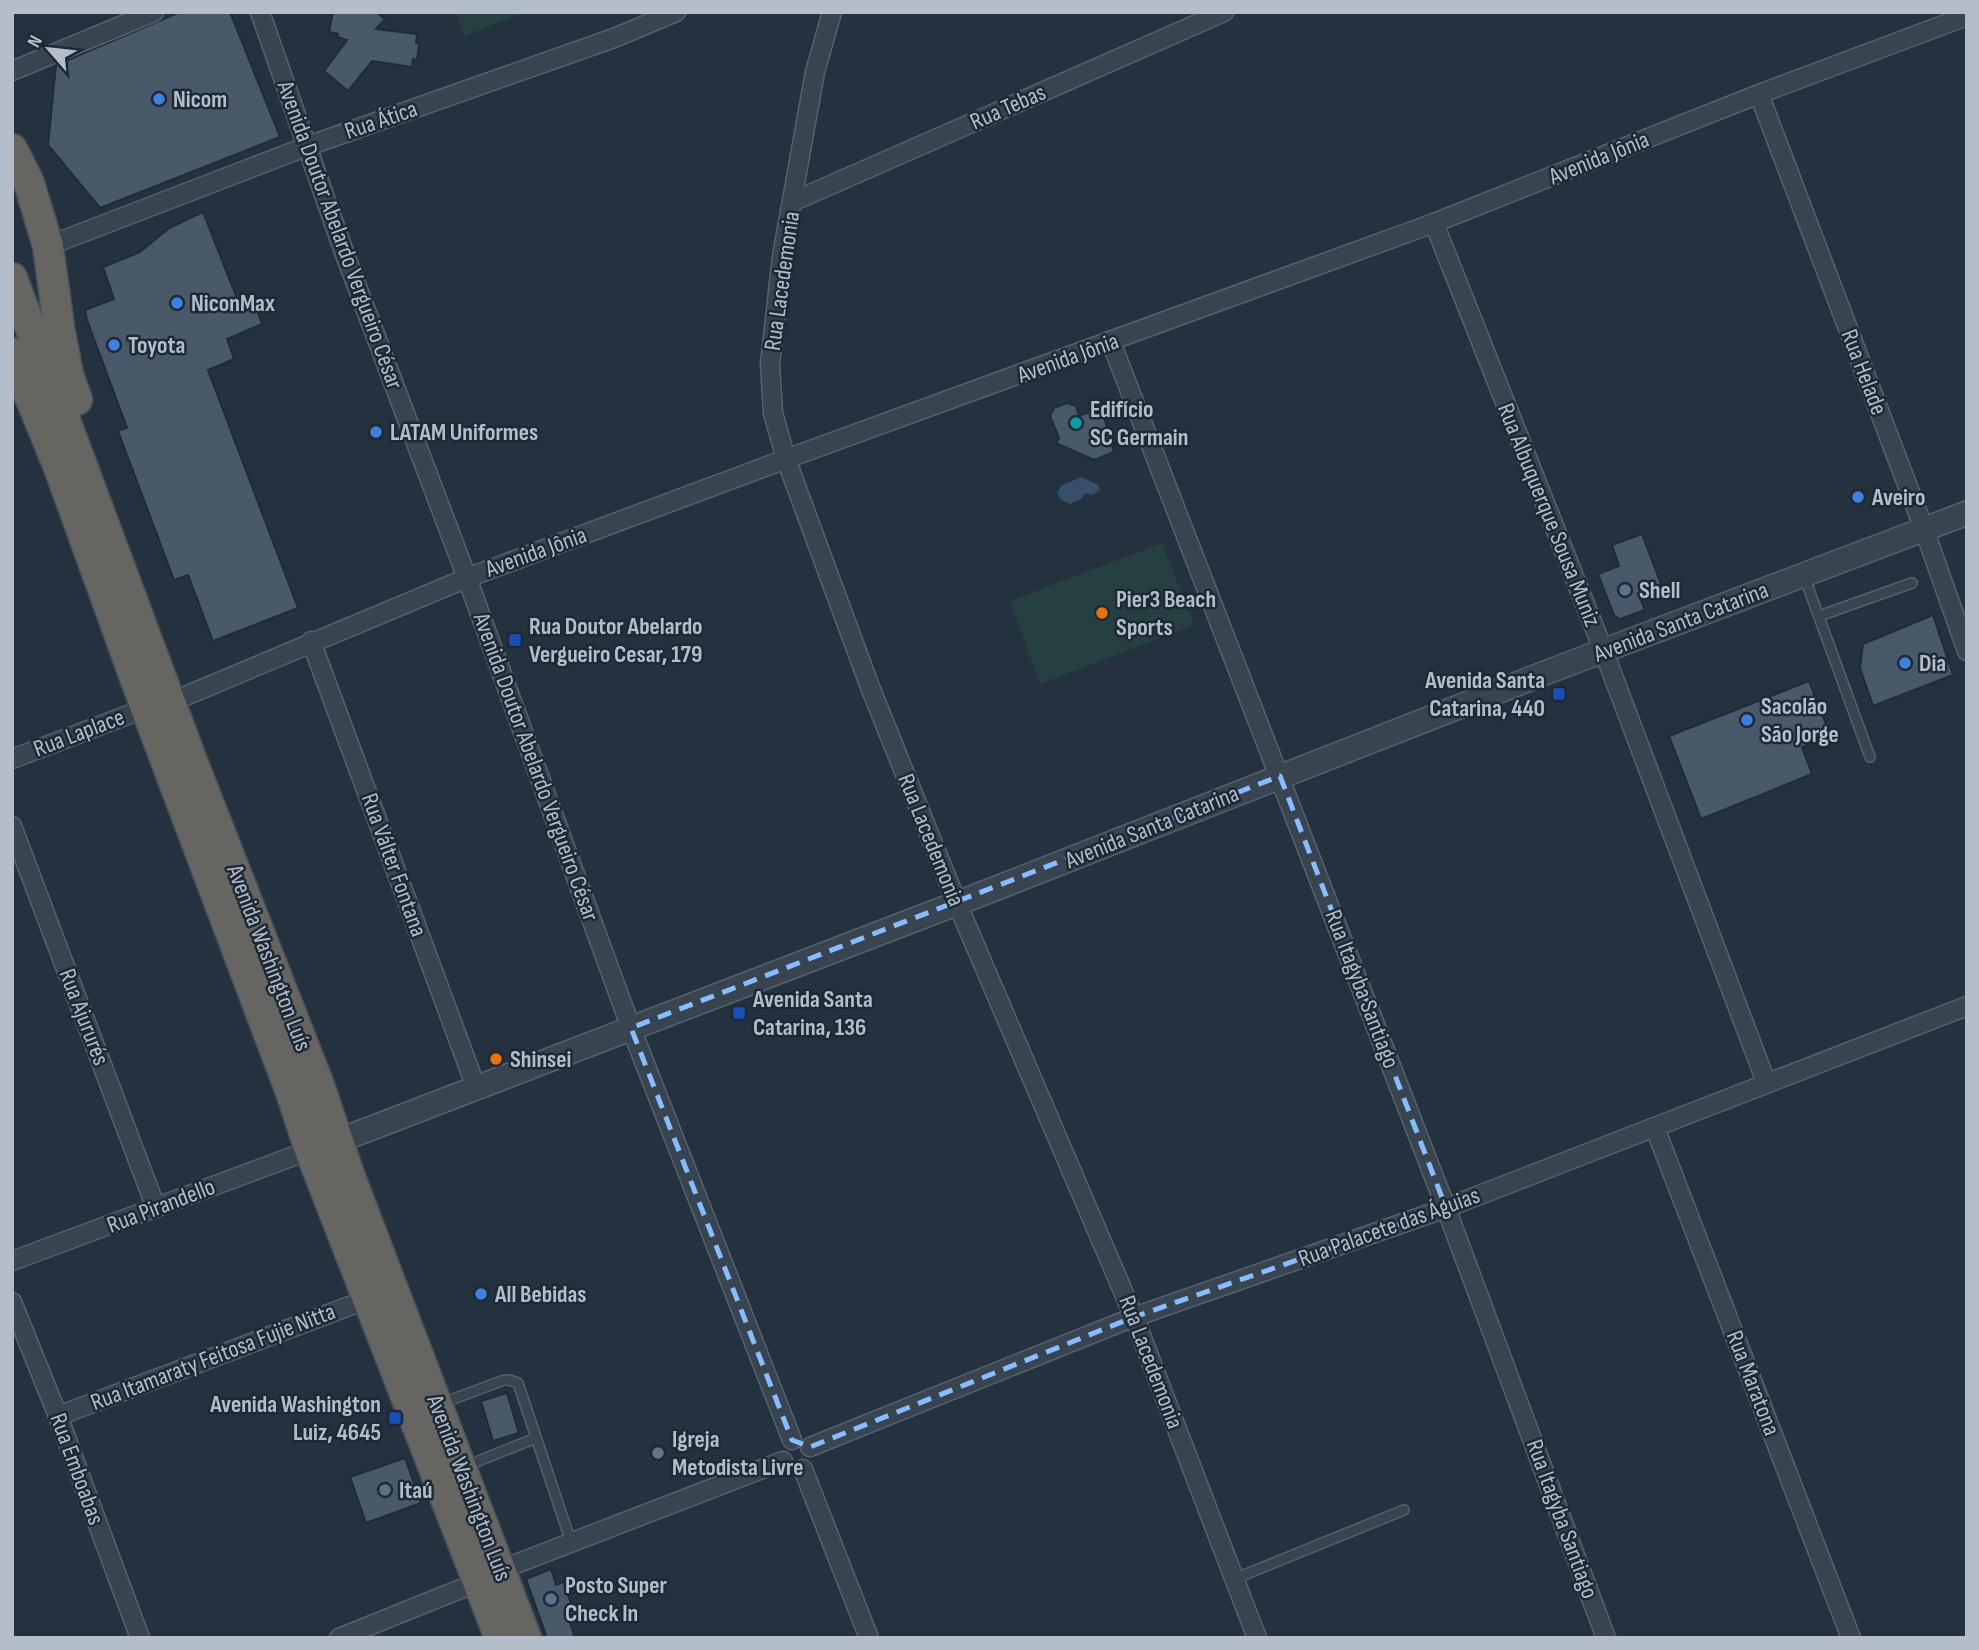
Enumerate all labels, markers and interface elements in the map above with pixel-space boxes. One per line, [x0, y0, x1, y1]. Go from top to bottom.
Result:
north arrow [14, 14, 84, 84]
text: N [23, 32, 48, 52]
street label: Avenida Doutor Abelardo Vergueiro César [270, 76, 409, 393]
street label: Rua Tebas [966, 78, 1050, 136]
place label: Nicom [173, 85, 227, 114]
marker: Nicom [151, 91, 167, 107]
street label: Rua Ática [341, 94, 421, 146]
street label: Avenida Jônia [1544, 125, 1653, 192]
street label: Rua Lacedemonia [758, 209, 806, 353]
place label: NiconMax [191, 289, 275, 318]
marker: NiconMax [169, 295, 185, 311]
street label: Rua Helade [1834, 325, 1894, 419]
street label: Avenida Jônia [1013, 326, 1122, 390]
place label: Toyota [128, 331, 185, 360]
marker: Toyota [106, 337, 122, 353]
place label: Edifício SC Germain [1090, 395, 1188, 452]
street label: Rua Albuquerque Sousa Muniz [1491, 399, 1607, 631]
marker: Edifício SC Germain [1068, 415, 1084, 431]
place label: LATAM Uniformes [390, 418, 538, 447]
marker: LATAM Uniformes [368, 424, 384, 440]
place label: Aveiro [1871, 483, 1926, 512]
marker: Aveiro [1850, 489, 1866, 505]
street label: Avenida Jônia [481, 520, 590, 584]
street label: Avenida Santa Catarina [1589, 575, 1772, 669]
place label: Shell [1639, 576, 1681, 605]
marker: Shell [1617, 582, 1633, 598]
place label: Pier3 Beach Sports [1116, 585, 1216, 642]
marker: Pier3 Beach Sports [1094, 605, 1110, 621]
street label: Avenida Doutor Abelardo Vergueiro César [466, 608, 605, 925]
place label: Rua Doutor Abelardo Vergueiro Cesar, 179 [529, 612, 703, 669]
marker: Rua Doutor Abelardo Vergueiro Cesar, 179 [507, 632, 523, 648]
place label: Dia [1919, 649, 1946, 678]
marker: Dia [1897, 655, 1913, 671]
place label: Avenida Santa Catarina, 440 [1424, 666, 1545, 723]
marker: Avenida Santa Catarina, 440 [1551, 686, 1567, 702]
place label: Sacolão São Jorge [1761, 692, 1839, 749]
street label: Rua Laplace [29, 702, 129, 764]
marker: Sacolão São Jorge [1739, 712, 1755, 728]
street label: Rua Lacedemonia [891, 769, 971, 911]
street label: Avenida Santa Catarina [1060, 779, 1243, 875]
street label: Rua Válter Fontana [355, 789, 433, 941]
street label: Avenida Washington Luís [220, 860, 318, 1055]
street label: Rua Itagyba Santiago [1318, 906, 1406, 1072]
street label: Rua Ajururés [52, 965, 116, 1069]
place label: Avenida Santa Catarina, 136 [752, 985, 873, 1042]
marker: Avenida Santa Catarina, 136 [731, 1005, 747, 1021]
place label: Shinsei [510, 1045, 572, 1074]
marker: Shinsei [488, 1051, 504, 1067]
street label: Rua Pirandello [103, 1172, 219, 1240]
street label: Rua Palacete das Águias [1294, 1181, 1484, 1273]
place label: All Bebidas [494, 1280, 587, 1309]
marker: All Bebidas [473, 1286, 489, 1302]
street label: Rua Lacedemonia [1112, 1291, 1190, 1433]
street label: Rua Itamaraty Feitosa Fujie Nitta [87, 1297, 339, 1417]
street label: Rua Maratona [1720, 1326, 1786, 1440]
place label: Avenida Washington Luiz, 4645 [209, 1390, 381, 1447]
street label: Avenida Washington Luís [420, 1390, 518, 1585]
street label: Rua Emboabas [43, 1409, 111, 1529]
marker: Avenida Washington Luiz, 4645 [387, 1410, 403, 1426]
place label: Igreja Metodista Livre [672, 1425, 803, 1482]
street label: Rua Itagyba Santiago [1520, 1435, 1604, 1603]
marker: Igreja Metodista Livre [650, 1445, 666, 1461]
place label: Itaú [399, 1476, 433, 1505]
marker: Itaú [377, 1482, 393, 1498]
place label: Posto Super Check In [565, 1571, 667, 1628]
marker: Posto Super Check In [543, 1591, 559, 1607]

